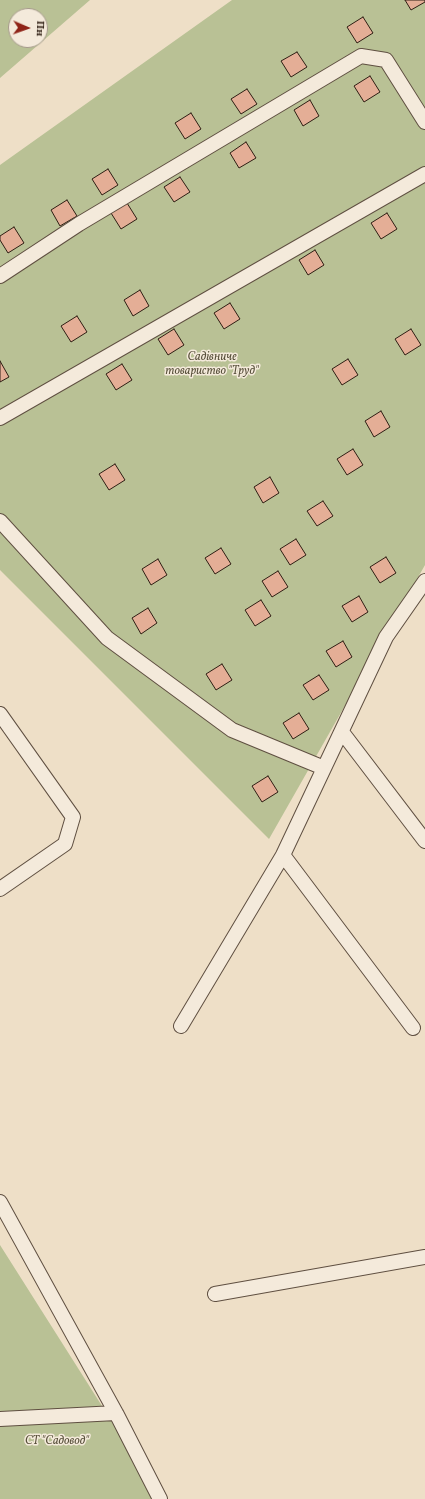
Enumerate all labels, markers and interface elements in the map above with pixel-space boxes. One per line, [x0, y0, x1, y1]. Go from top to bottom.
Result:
north arrow [8, 8, 48, 48]
text: Пн [32, 20, 47, 36]
park label: Садівниче товариство "Труд" [165, 351, 259, 379]
park label: СТ "Садовод" [25, 1435, 89, 1449]

